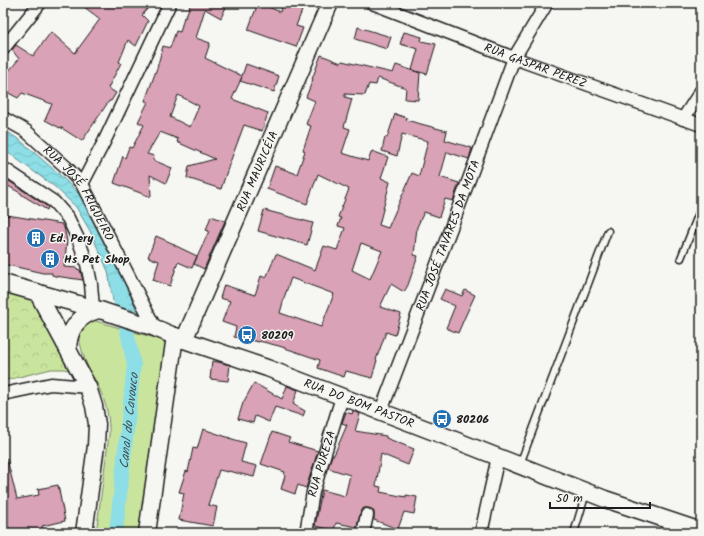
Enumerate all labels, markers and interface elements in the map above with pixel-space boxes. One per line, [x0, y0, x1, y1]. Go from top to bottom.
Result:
street label: RUA GASPAR PEREZ [481, 38, 589, 93]
street label: RUA MAURICÉIA [232, 128, 283, 215]
street label: RUA JOSÉ FRIGUEIRO [38, 141, 119, 245]
street label: RUA JOSÉ TAVARES DA MOTA [411, 157, 485, 314]
building icon: Ed. Pery [25, 227, 47, 249]
place label: Ed. Pery [50, 229, 94, 248]
building icon: Hs Pet Shop [39, 248, 61, 270]
place label: Hs Pet Shop [64, 250, 130, 269]
bus stop icon: 80209 [236, 324, 258, 346]
place label: 80209 [261, 326, 293, 345]
water label: Canal do Cavouco [114, 371, 145, 470]
street label: RUA DO BOM PASTOR [301, 374, 417, 433]
bus stop icon: 80206 [431, 408, 453, 430]
place label: 80206 [456, 410, 489, 429]
street label: RUA PUREZA [303, 428, 341, 499]
scale bar [550, 484, 650, 510]
text: 50 m [556, 489, 583, 508]

